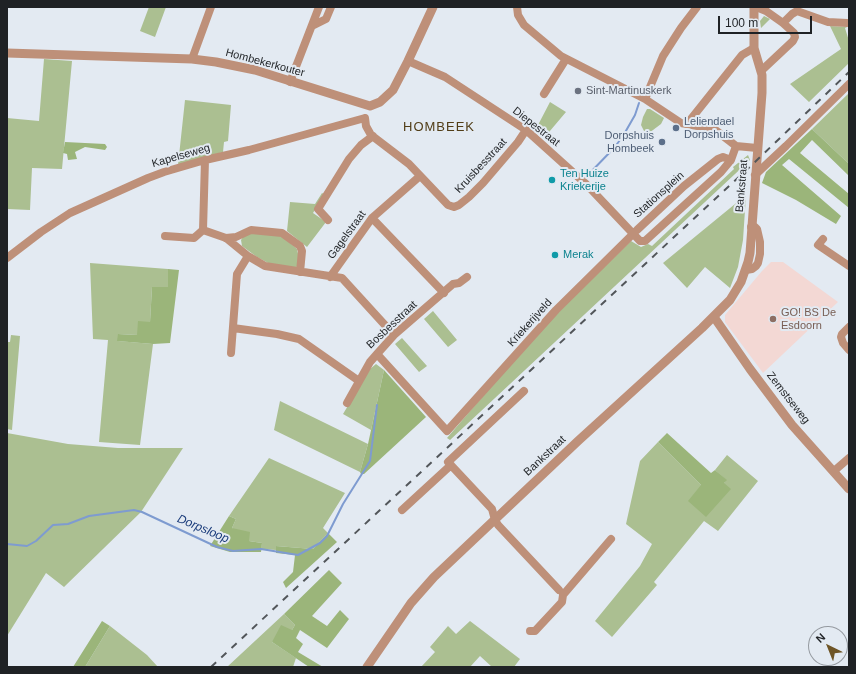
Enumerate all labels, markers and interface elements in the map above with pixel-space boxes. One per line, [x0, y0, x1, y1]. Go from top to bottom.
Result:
scale bar [720, 8, 814, 34]
text: 100 m [725, 16, 758, 30]
street label: Hombekerkouter [224, 46, 306, 80]
place label: Sint-Martinuskerk [586, 84, 672, 98]
marker: Sint-Martinuskerk [573, 86, 583, 96]
street label: Diepestraat [510, 104, 562, 150]
place label: Leliendael Dorpshuis [684, 115, 734, 141]
district label: HOMBEEK [403, 119, 475, 135]
marker: Leliendael Dorpshuis [671, 123, 681, 133]
place label: Dorpshuis Hombeek [604, 129, 654, 155]
street label: Kruisbesstraat [452, 136, 510, 196]
marker: Dorpshuis Hombeek [657, 137, 667, 147]
street label: Kapelseweg [150, 141, 212, 171]
street label: Bankstraat [733, 159, 751, 213]
place label: Ten Huize Kriekerije [560, 167, 609, 193]
street label: Stationsplein [631, 169, 687, 221]
marker: Ten Huize Kriekerije [547, 175, 557, 185]
street label: Gagelstraat [325, 208, 369, 262]
place label: Merak [563, 248, 594, 262]
marker: Merak [550, 250, 560, 260]
street label: Kriekerijveld [505, 296, 555, 350]
street label: Bosbesstraat [364, 298, 420, 352]
place label: GO! BS De Esdoorn [781, 306, 836, 332]
marker: GO! BS De Esdoorn [768, 314, 778, 324]
street label: Zemstseweg [764, 369, 812, 427]
street label: Bankstraat [521, 433, 569, 479]
water label: Dorpsloop [175, 512, 231, 546]
north arrow [808, 626, 848, 666]
text: N [813, 631, 827, 645]

